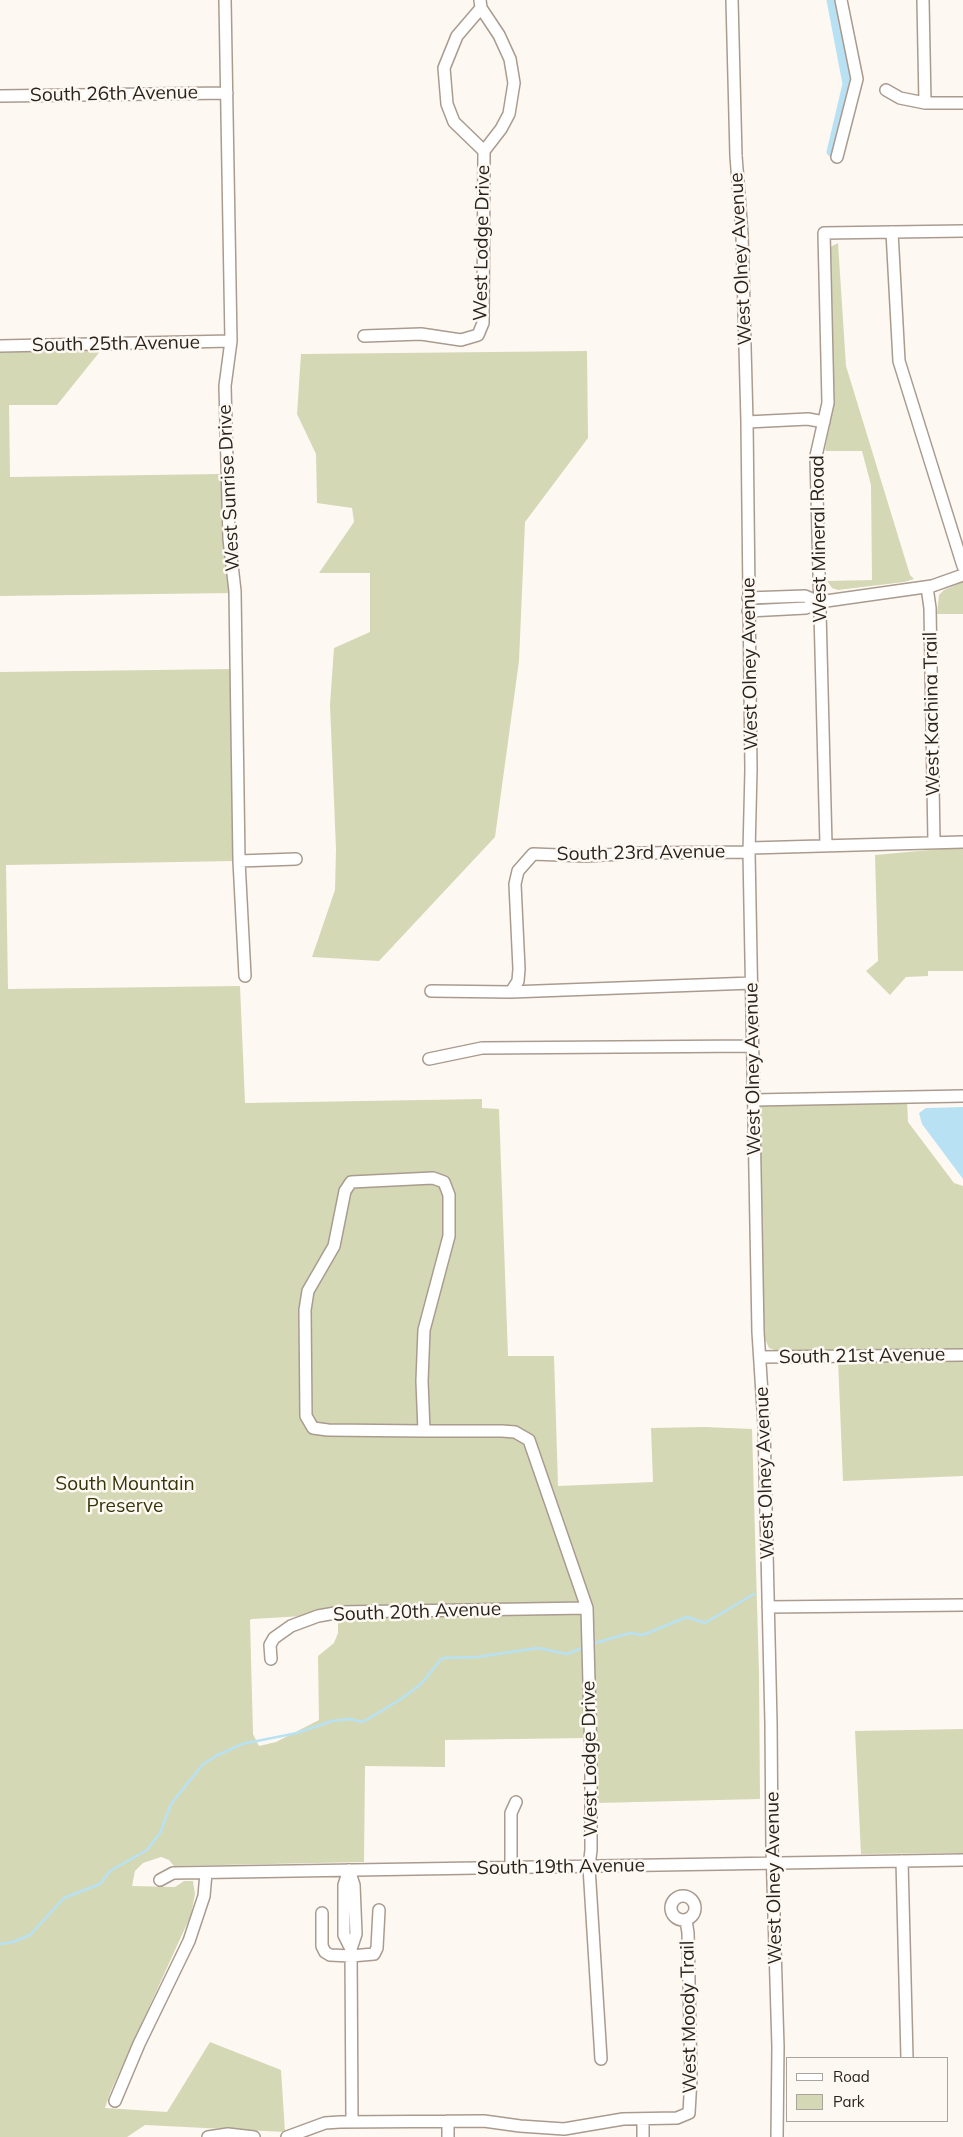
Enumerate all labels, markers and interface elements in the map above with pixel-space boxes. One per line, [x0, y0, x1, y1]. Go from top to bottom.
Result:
street label: South 26th Avenue [30, 81, 198, 107]
street label: West Lodge Drive [469, 165, 495, 321]
street label: West Olney Avenue [725, 172, 757, 346]
street label: South 25th Avenue [32, 331, 200, 357]
street label: West Sunrise Drive [213, 404, 245, 572]
street label: West Mineral Road [806, 455, 832, 623]
street label: West Olney Avenue [737, 577, 763, 751]
street label: West Kachina Trail [919, 632, 945, 796]
street label: South 23rd Avenue [557, 840, 725, 866]
street label: West Olney Avenue [740, 982, 766, 1156]
street label: South 21st Avenue [779, 1343, 945, 1369]
street label: West Olney Avenue [751, 1386, 779, 1560]
park label: South Mountain Preserve [55, 1473, 195, 1517]
street label: South 20th Avenue [333, 1598, 501, 1626]
street label: West Lodge Drive [577, 1681, 603, 1837]
street label: West Olney Avenue [761, 1791, 787, 1965]
street label: South 19th Avenue [477, 1854, 645, 1880]
street label: West Moody Trail [676, 1940, 702, 2094]
legend [786, 2057, 948, 2122]
text: Road [833, 2067, 870, 2086]
text: Park [833, 2092, 865, 2111]

